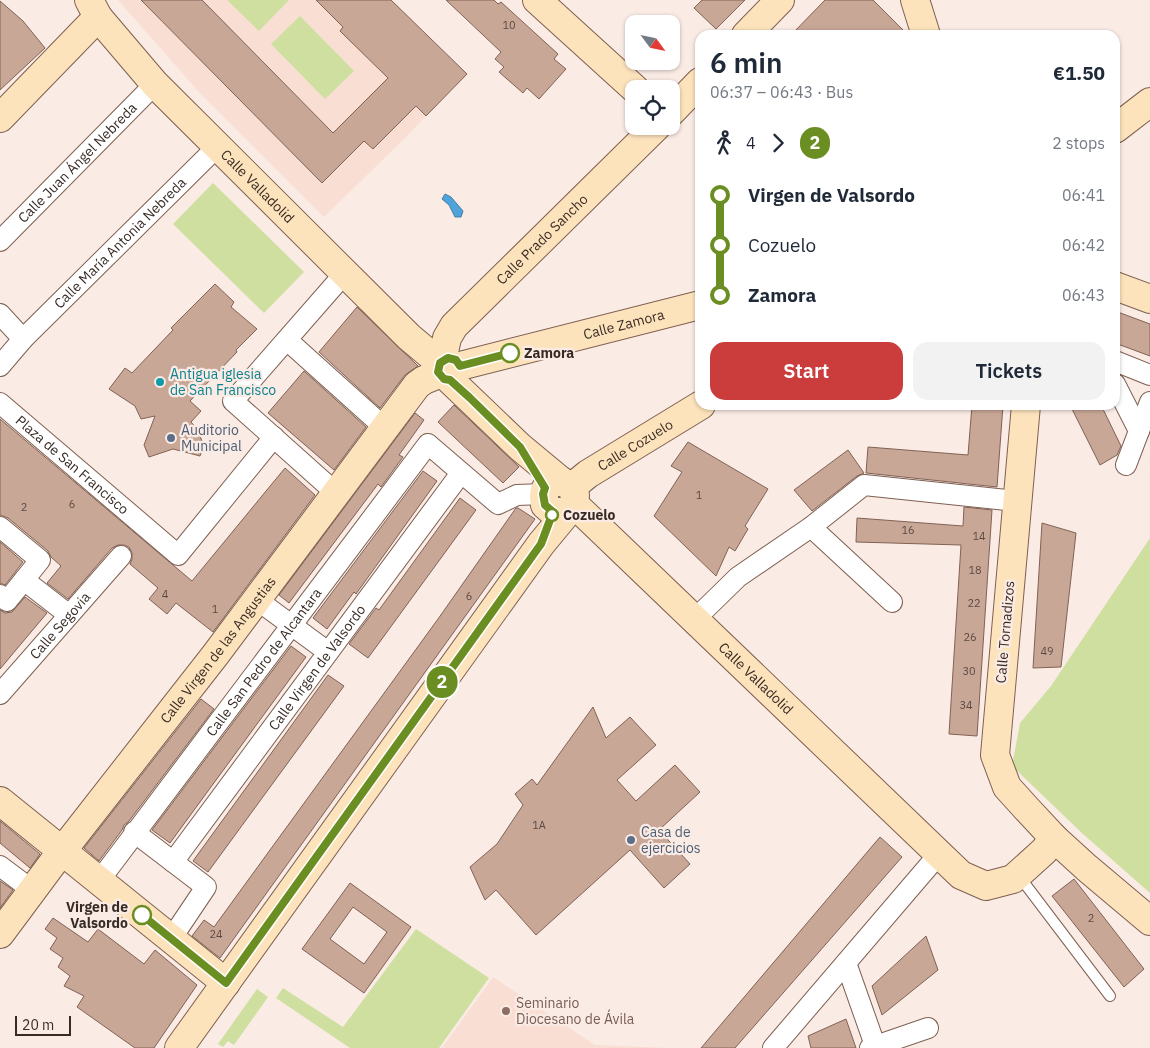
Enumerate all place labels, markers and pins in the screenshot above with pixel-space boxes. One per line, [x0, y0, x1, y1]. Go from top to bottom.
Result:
marker: Zamora [500, 343, 520, 363]
place label: Zamora [524, 344, 574, 362]
place label: Antigua iglesia de San Francisco [170, 365, 276, 399]
marker: Antigua iglesia de San Francisco [154, 376, 166, 388]
place label: Auditorio Municipal [181, 421, 242, 455]
marker: Auditorio Municipal [165, 432, 177, 444]
place label: Cozuelo [563, 506, 616, 524]
marker: Cozuelo [545, 508, 559, 522]
place label: Casa de ejercicios [641, 823, 701, 857]
marker: Casa de ejercicios [625, 834, 637, 846]
place label: Virgen de Valsordo [66, 898, 128, 932]
marker: Virgen de Valsordo [132, 905, 152, 925]
place label: Seminario Diocesano de Ávila [516, 994, 635, 1028]
marker: Seminario Diocesano de Ávila [500, 1005, 512, 1017]

